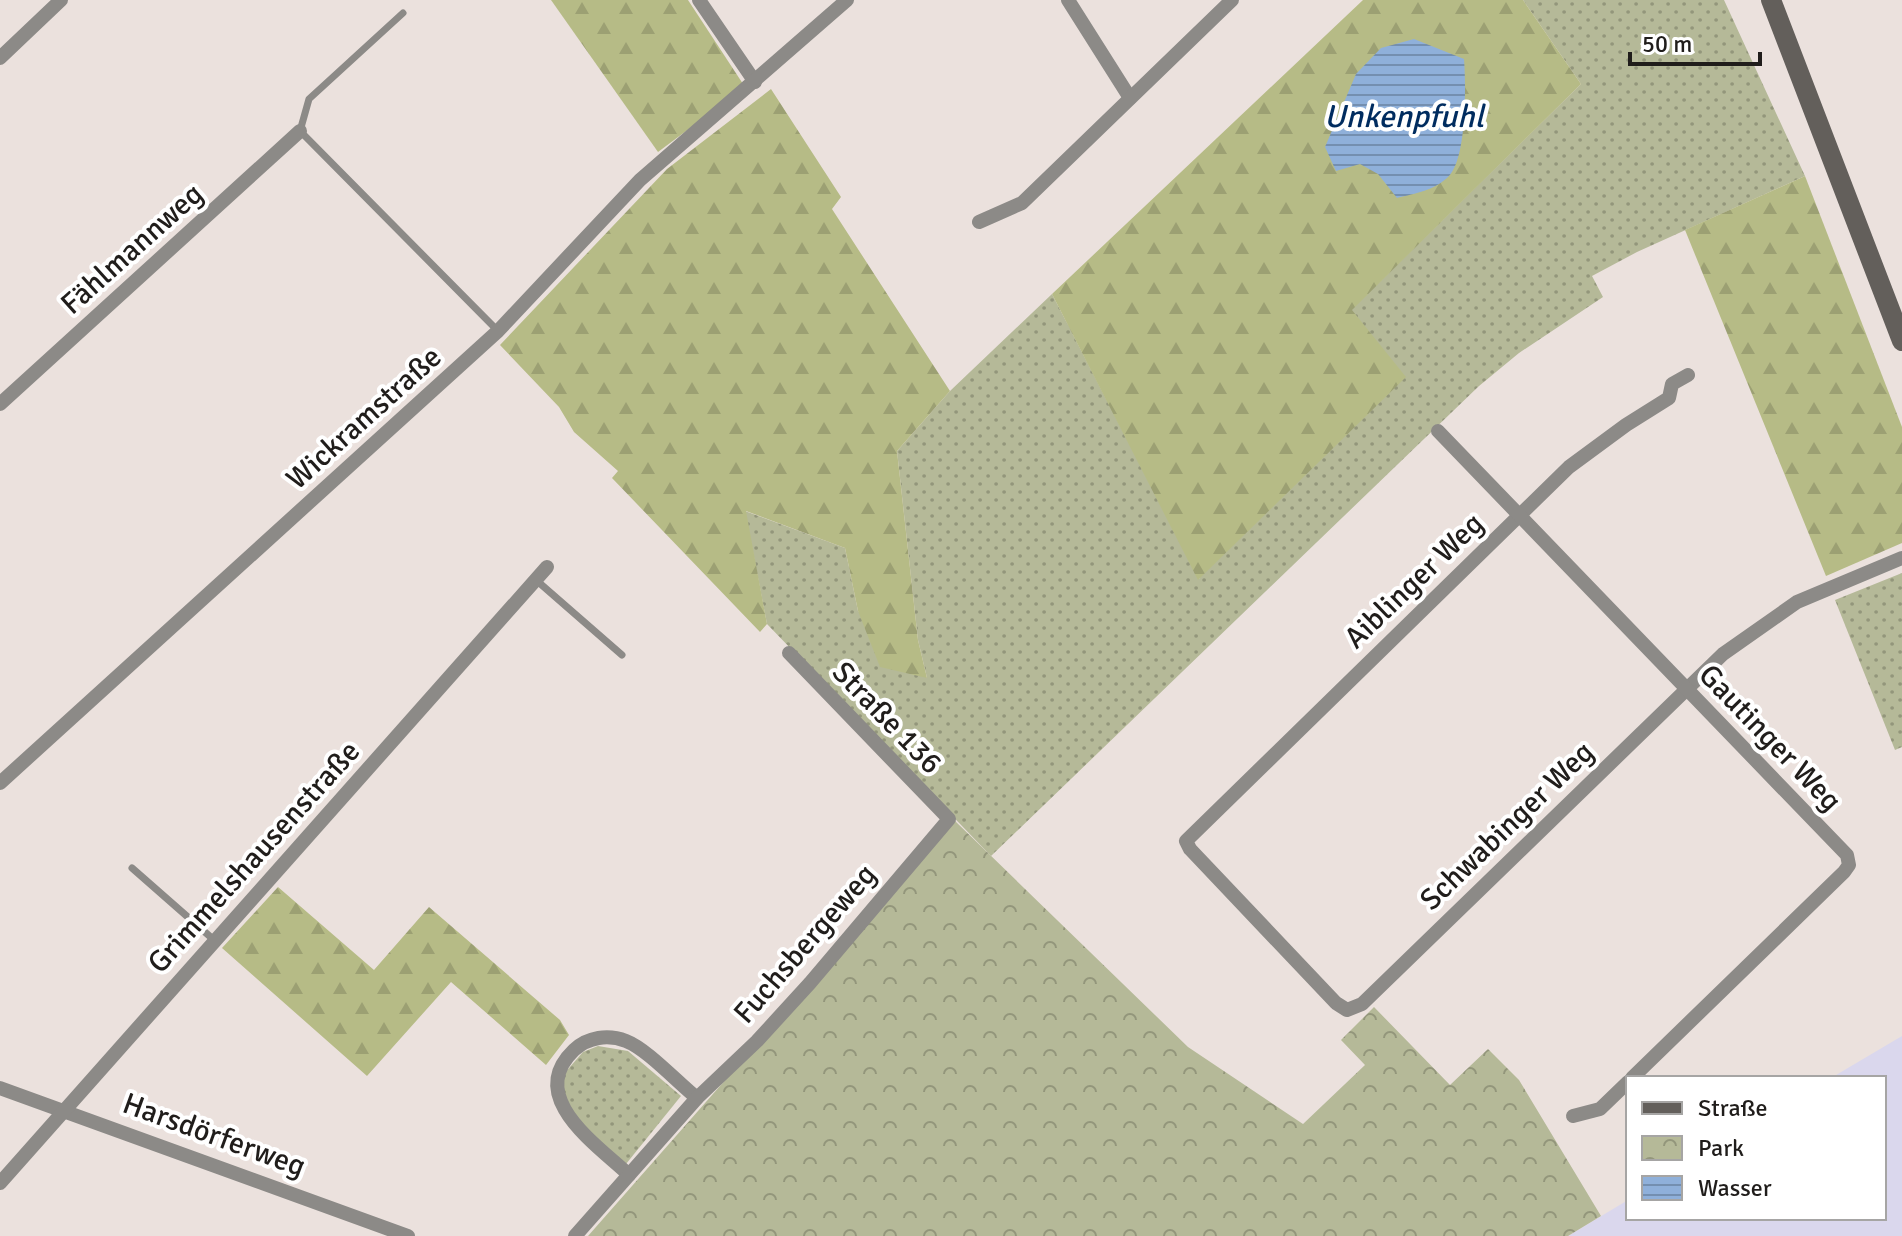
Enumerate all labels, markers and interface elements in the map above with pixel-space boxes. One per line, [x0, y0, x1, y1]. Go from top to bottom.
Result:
scale bar [1630, 16, 1760, 66]
text: 50 m [1642, 29, 1692, 59]
water label: Unkenpfuhl [1324, 97, 1486, 136]
street label: Fählmannweg [53, 176, 211, 322]
street label: Wickramstraße [279, 339, 449, 497]
street label: Aiblinger Weg [1337, 505, 1491, 657]
street label: Straße 136 [824, 654, 950, 782]
street label: Gautinger Weg [1691, 657, 1849, 819]
street label: Grimmelshausenstraße [140, 733, 368, 981]
street label: Schwabinger Weg [1412, 734, 1602, 918]
street label: Fuchsbergeweg [726, 857, 884, 1031]
legend [1626, 1076, 1886, 1220]
street label: Harsdörferweg [118, 1085, 310, 1185]
text: Straße [1698, 1093, 1768, 1123]
text: Park [1698, 1133, 1744, 1163]
text: Wasser [1698, 1173, 1772, 1203]

